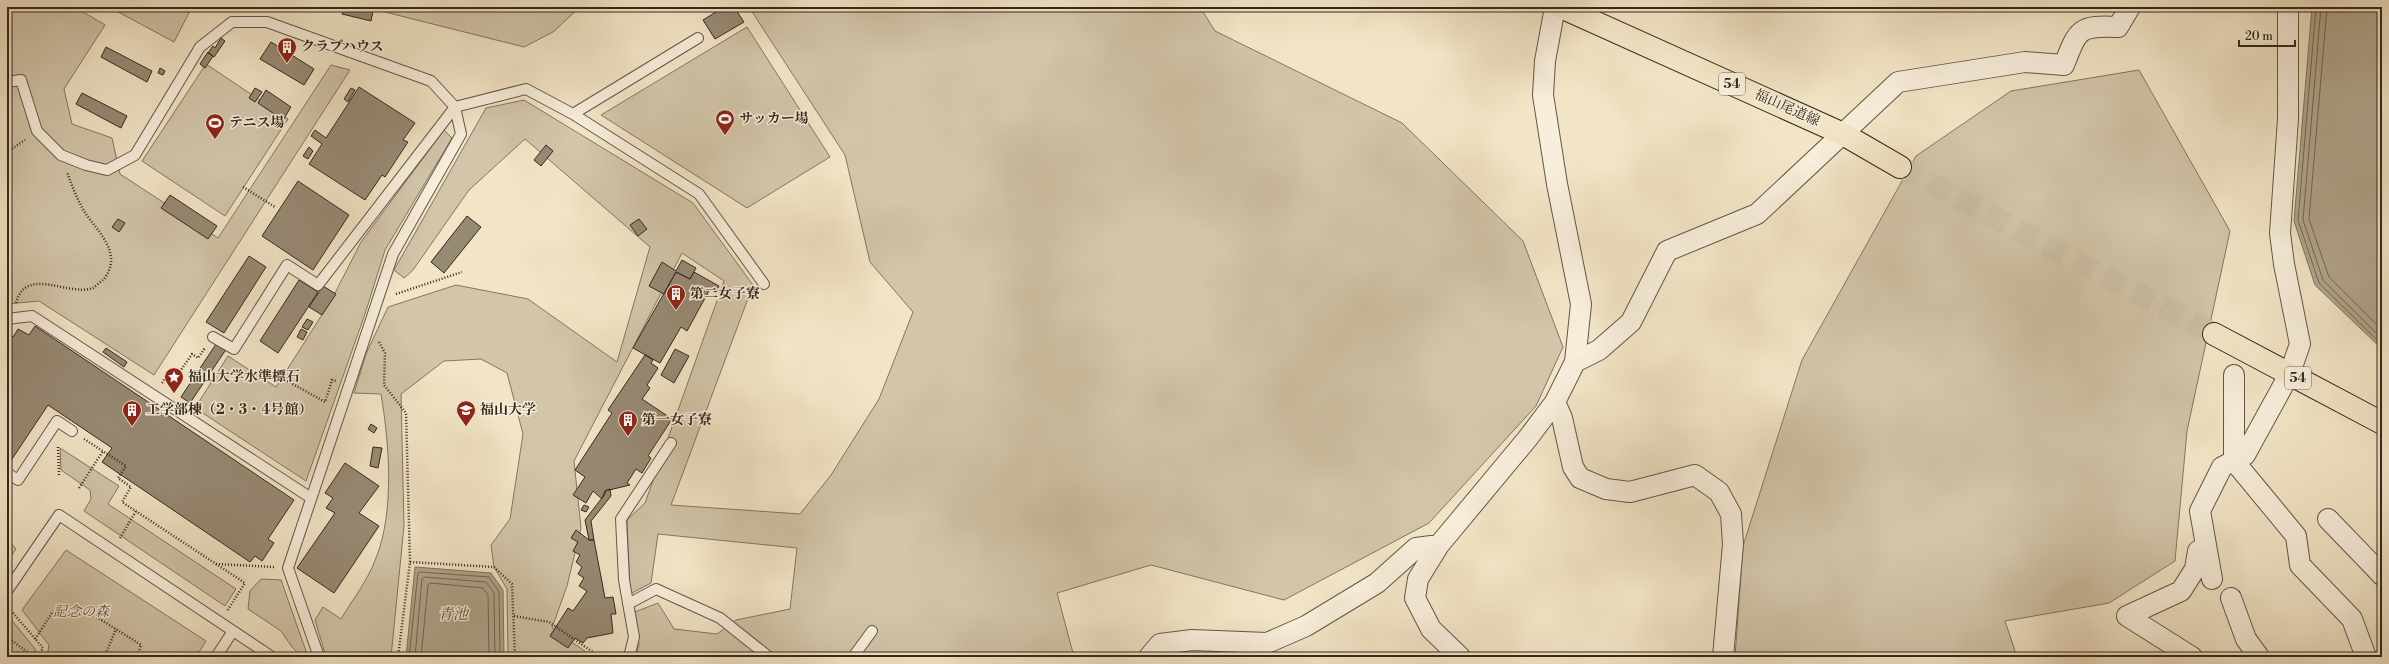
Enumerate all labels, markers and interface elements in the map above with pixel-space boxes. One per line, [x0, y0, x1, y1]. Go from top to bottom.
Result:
scale bar [2239, 22, 2295, 48]
text: 20 m [2245, 29, 2273, 44]
building icon: クラブハウス [276, 36, 298, 64]
place label: クラブハウス [301, 38, 383, 56]
road number: 54 [1719, 73, 1745, 95]
street label: 福山尾道線 [1751, 86, 1823, 130]
sports icon: サッカー場 [714, 108, 736, 136]
place label: サッカー場 [739, 110, 809, 128]
sports icon: テニス場 [204, 112, 226, 140]
place label: テニス場 [229, 114, 284, 132]
building icon: 第二女子寮 [665, 283, 687, 311]
place label: 第二女子寮 [690, 285, 760, 303]
place icon: 福山大学水準標石 [163, 366, 185, 394]
road number: 54 [2285, 367, 2311, 389]
place label: 福山大学水準標石 [188, 368, 300, 386]
building icon: 工学部棟（2・3・4号館） [121, 399, 143, 427]
school or university icon: 福山大学 [455, 399, 477, 427]
place label: 工学部棟（2・3・4号館） [146, 401, 313, 419]
place label: 福山大学 [480, 401, 536, 419]
building icon: 第一女子寮 [617, 409, 639, 437]
place label: 第一女子寮 [642, 411, 712, 429]
park label: 記念の森 [53, 603, 111, 621]
water label: 青池 [438, 605, 470, 624]

